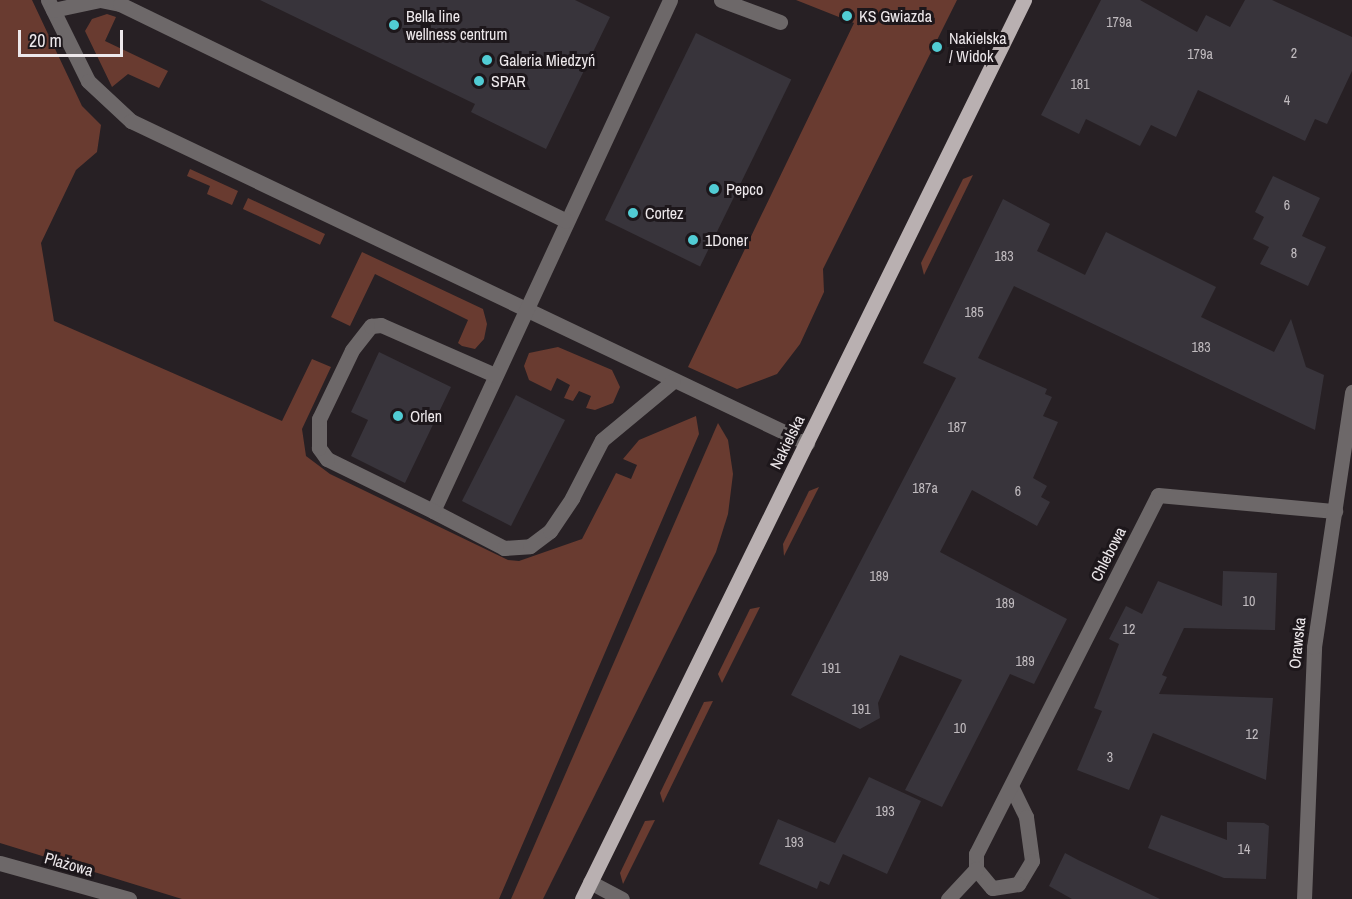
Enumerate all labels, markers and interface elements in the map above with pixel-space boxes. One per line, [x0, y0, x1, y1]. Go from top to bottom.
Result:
place label: Bella line wellness centrum [406, 6, 507, 44]
place label: KS Gwiazda [859, 6, 932, 26]
marker: KS Gwiazda [840, 9, 854, 23]
house number: 179a [1106, 14, 1132, 30]
scale bar [21, 18, 126, 56]
marker: Bella line wellness centrum [387, 18, 401, 32]
text: 20 m [29, 28, 62, 53]
place label: Nakielska / Widok [949, 28, 1007, 66]
marker: Nakielska / Widok [930, 40, 944, 54]
house number: 2 [1291, 45, 1297, 61]
house number: 179a [1187, 46, 1213, 62]
place label: Galeria Miedzyń [499, 50, 595, 70]
marker: Galeria Miedzyń [480, 53, 494, 67]
place label: SPAR [491, 71, 526, 91]
marker: SPAR [472, 74, 486, 88]
house number: 181 [1070, 76, 1090, 92]
house number: 4 [1284, 92, 1290, 108]
place label: Pepco [726, 179, 763, 199]
marker: Pepco [707, 182, 721, 196]
house number: 6 [1284, 197, 1290, 213]
place label: Cortez [645, 203, 684, 223]
marker: Cortez [626, 206, 640, 220]
place label: 1Doner [705, 230, 748, 250]
marker: 1Doner [686, 233, 700, 247]
house number: 8 [1291, 245, 1297, 261]
house number: 183 [994, 248, 1014, 264]
house number: 185 [964, 304, 984, 320]
house number: 183 [1191, 339, 1211, 355]
place label: Orlen [410, 406, 442, 426]
marker: Orlen [391, 409, 405, 423]
street label: Nakielska [766, 412, 808, 472]
house number: 187 [947, 419, 967, 435]
house number: 187a [912, 480, 938, 496]
house number: 6 [1015, 483, 1021, 499]
street label: Chlebowa [1086, 524, 1130, 584]
house number: 189 [869, 568, 889, 584]
house number: 10 [1243, 593, 1255, 609]
house number: 189 [995, 595, 1015, 611]
street label: Orawska [1285, 616, 1309, 670]
house number: 12 [1123, 621, 1135, 637]
house number: 189 [1015, 653, 1035, 669]
house number: 191 [821, 660, 841, 676]
house number: 191 [851, 701, 871, 717]
house number: 10 [954, 720, 966, 736]
house number: 12 [1246, 726, 1258, 742]
house number: 3 [1107, 749, 1113, 765]
house number: 193 [875, 803, 895, 819]
house number: 193 [784, 834, 804, 850]
house number: 14 [1238, 841, 1250, 857]
street label: Plażowa [43, 848, 95, 880]

